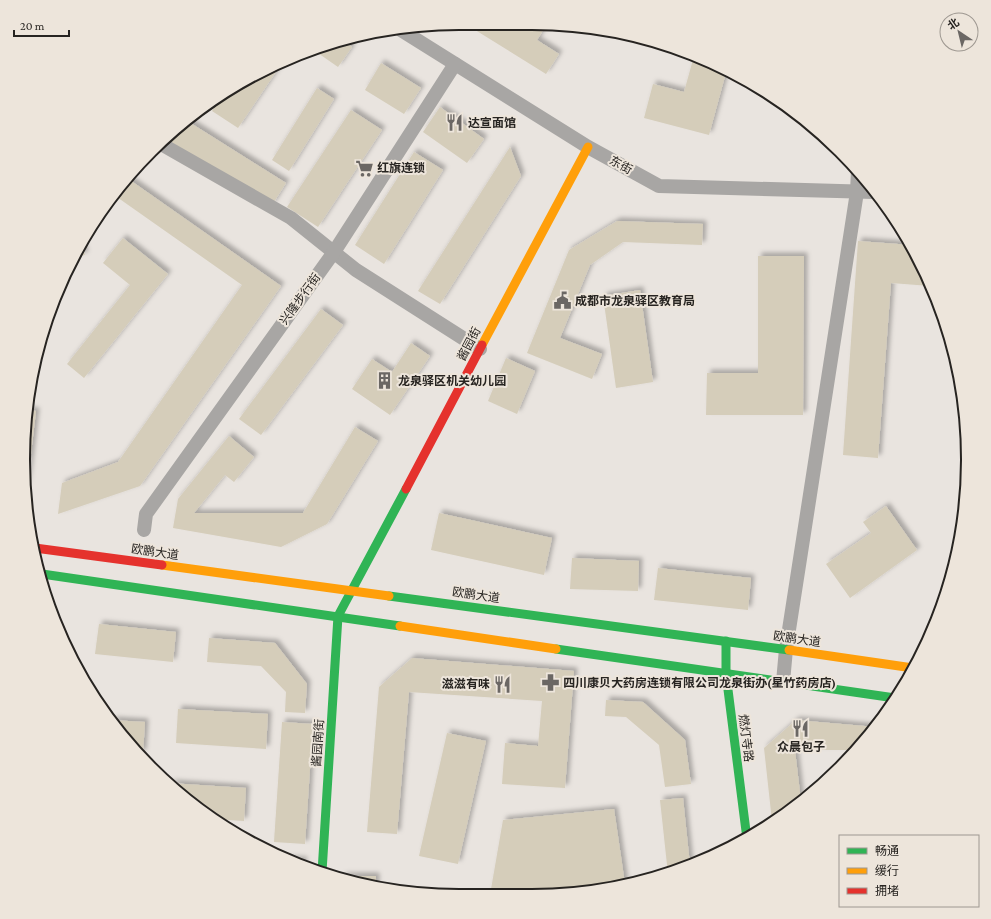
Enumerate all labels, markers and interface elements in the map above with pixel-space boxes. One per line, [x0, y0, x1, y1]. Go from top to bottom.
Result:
scale bar [14, 12, 69, 38]
north arrow [939, 12, 979, 52]
text: 北 [945, 16, 961, 32]
text: 20 m [20, 19, 45, 33]
restaurant icon: 达宣面馆 [445, 113, 465, 133]
place label: 达宣面馆 [468, 116, 516, 130]
street label: 东街 [607, 153, 635, 177]
supermarket icon: 红旗连锁 [354, 158, 374, 178]
place label: 红旗连锁 [377, 161, 425, 175]
street label: 兴隆步行街 [277, 271, 323, 327]
public building icon: 成都市龙泉驿区教育局 [552, 291, 572, 311]
place label: 成都市龙泉驿区教育局 [575, 294, 695, 308]
street label: 酱园街 [454, 325, 484, 363]
building icon: 龙泉驿区机关幼儿园 [375, 371, 395, 391]
place label: 龙泉驿区机关幼儿园 [398, 374, 506, 388]
street label: 欧鹏大道 [130, 542, 180, 562]
street label: 欧鹏大道 [451, 585, 501, 605]
street label: 欧鹏大道 [772, 629, 822, 649]
pharmacy icon: 四川康贝大药房连锁有限公司龙泉街办(星竹药房店) [540, 673, 560, 693]
restaurant icon: 滋滋有味 [493, 674, 513, 694]
place label: 四川康贝大药房连锁有限公司龙泉街办(星竹药房店) [563, 676, 836, 690]
place label: 滋滋有味 [442, 677, 490, 691]
street label: 燃灯寺路 [736, 713, 756, 763]
restaurant icon: 众晨包子 [791, 718, 811, 738]
street label: 酱园南街 [309, 719, 327, 767]
place label: 众晨包子 [777, 740, 825, 754]
legend [839, 835, 979, 907]
text: 畅通 [875, 844, 899, 858]
text: 缓行 [875, 864, 899, 878]
text: 拥堵 [875, 884, 899, 898]

